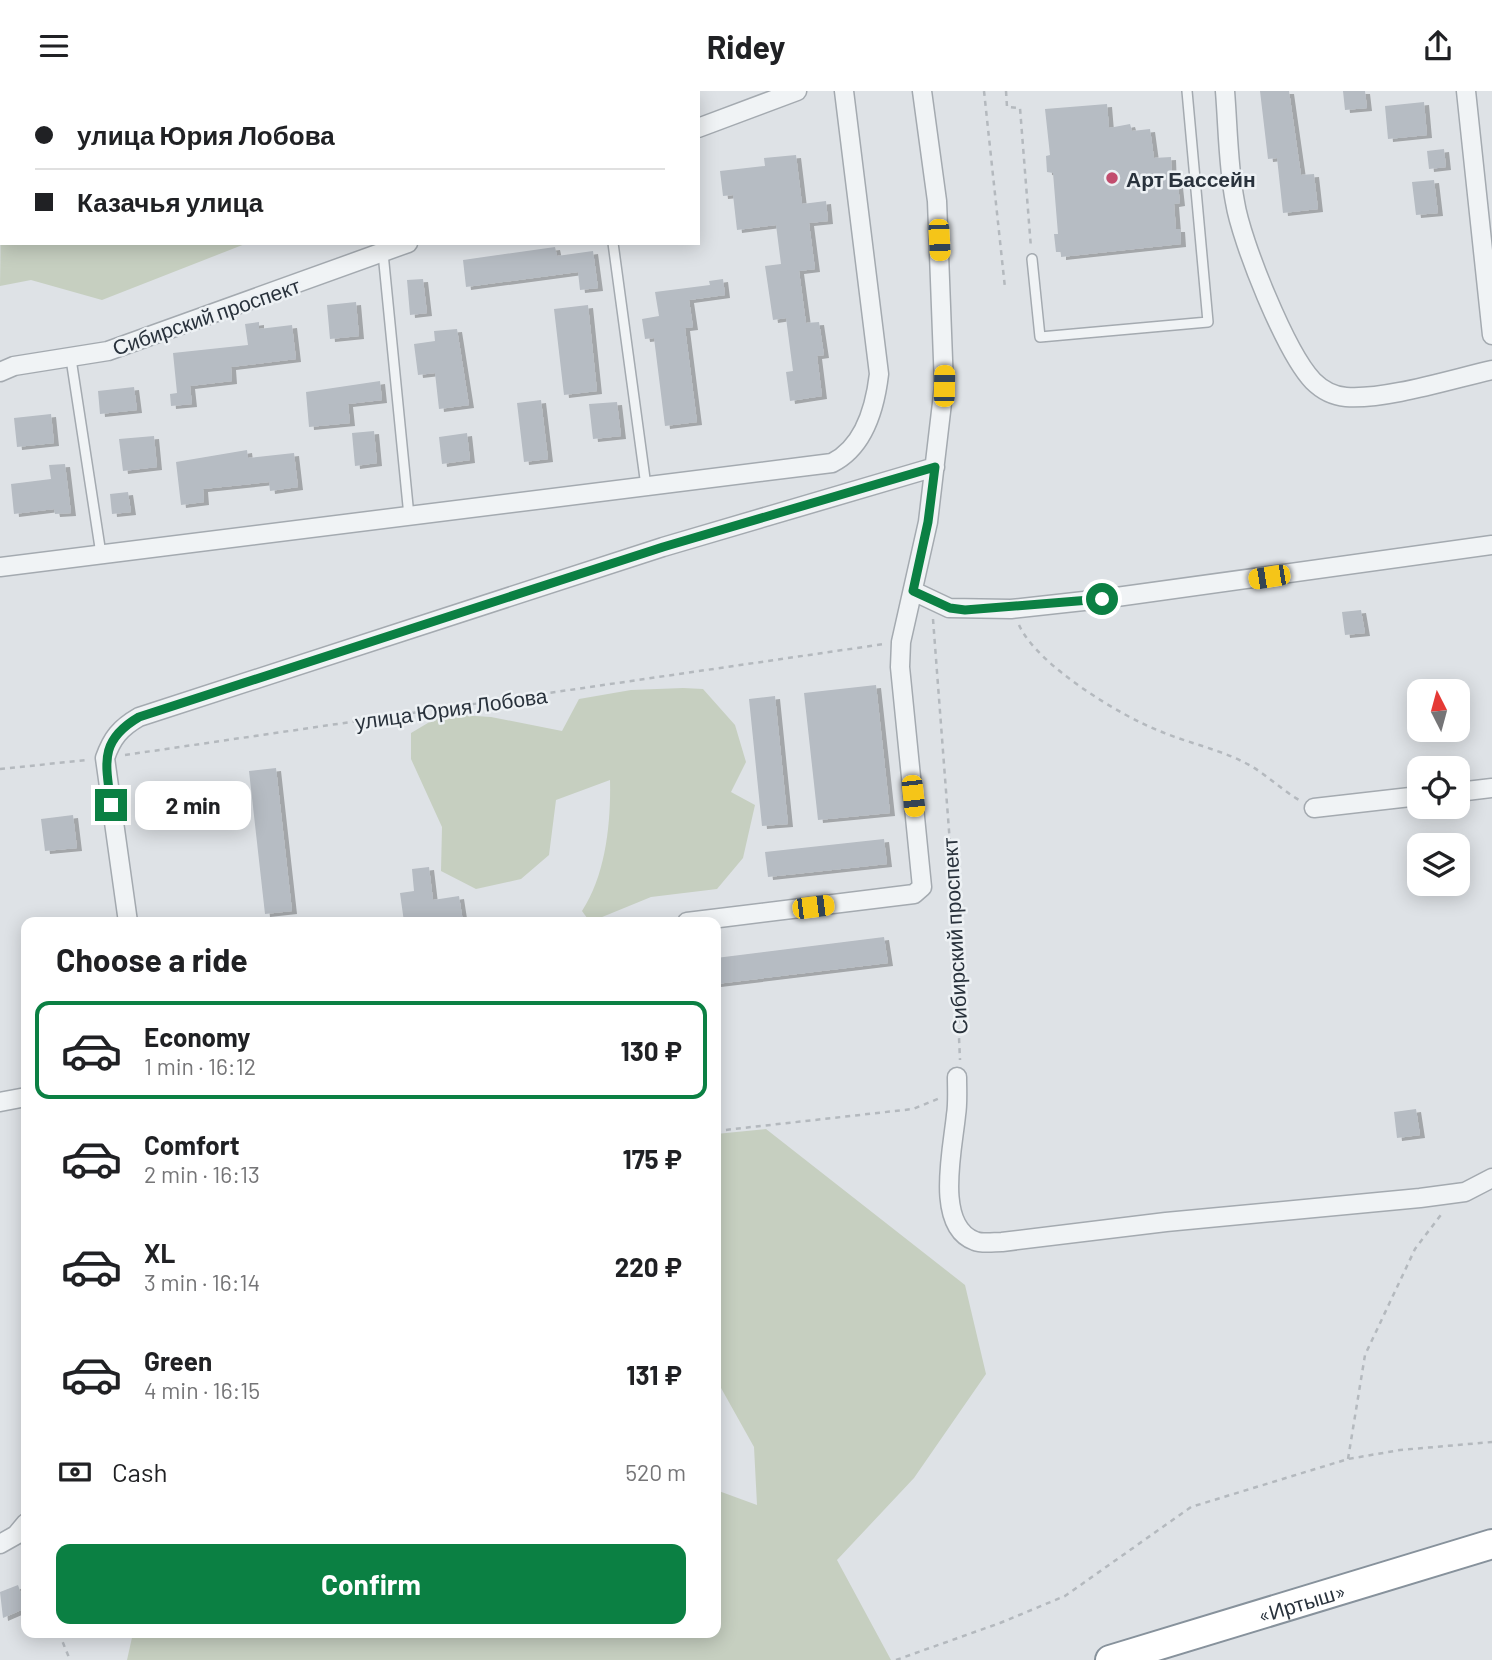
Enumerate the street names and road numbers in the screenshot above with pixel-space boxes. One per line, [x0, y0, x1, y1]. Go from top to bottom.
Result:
street label: Сибирский проспект [109, 272, 304, 360]
street label: улица Юрия Лобова [353, 682, 549, 734]
street label: Сибирский проспект [936, 837, 972, 1035]
street label: «Иртыш» [1254, 1577, 1348, 1627]

